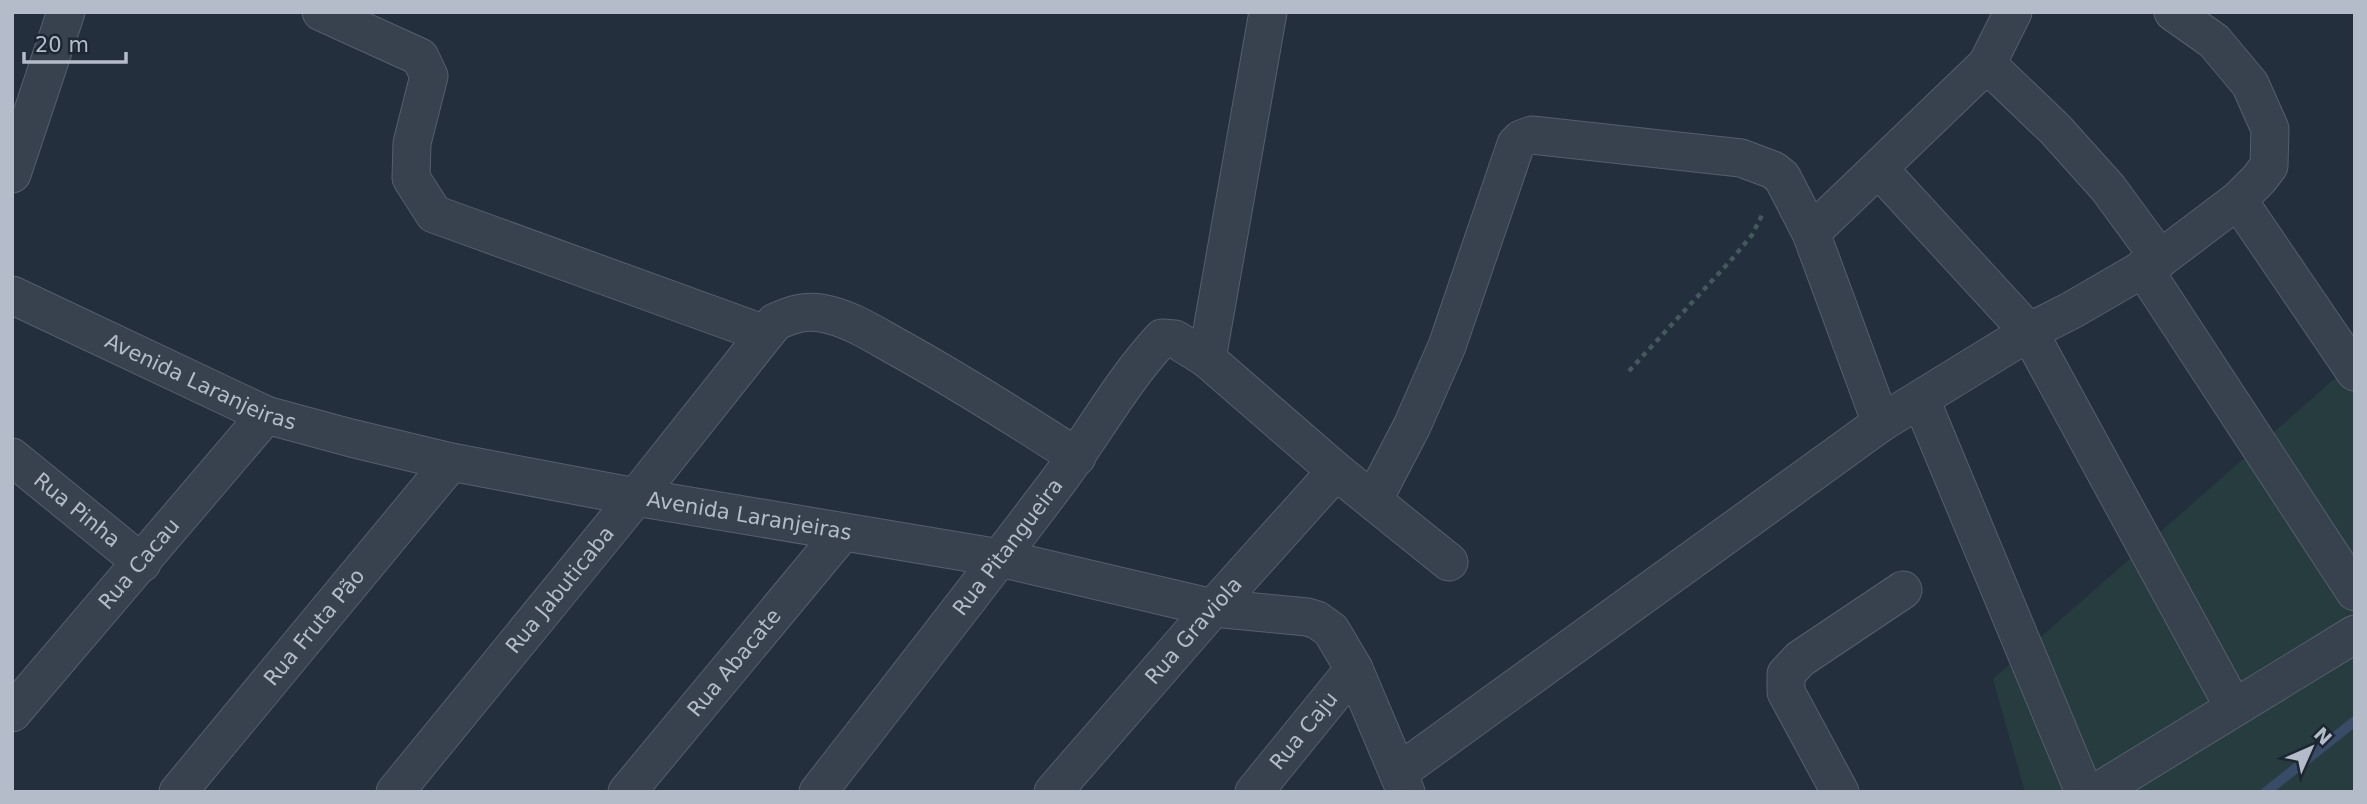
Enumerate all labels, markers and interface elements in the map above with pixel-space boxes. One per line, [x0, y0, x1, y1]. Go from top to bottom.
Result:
scale bar [24, 21, 126, 65]
text: 20 m [35, 33, 89, 57]
street label: Avenida Laranjeiras [101, 329, 299, 435]
street label: Rua Pinha [29, 468, 125, 552]
street label: Rua Pitangueira [948, 474, 1068, 620]
street label: Avenida Laranjeiras [645, 487, 853, 545]
street label: Rua Cacau [94, 514, 185, 614]
street label: Rua Jabuticaba [501, 521, 619, 658]
street label: Rua Fruta Pão [259, 564, 370, 690]
street label: Rua Graviola [1140, 572, 1247, 689]
street label: Rua Abacate [683, 604, 786, 721]
street label: Rua Caju [1265, 687, 1343, 774]
north arrow [2276, 713, 2346, 783]
text: N [2310, 723, 2336, 749]

